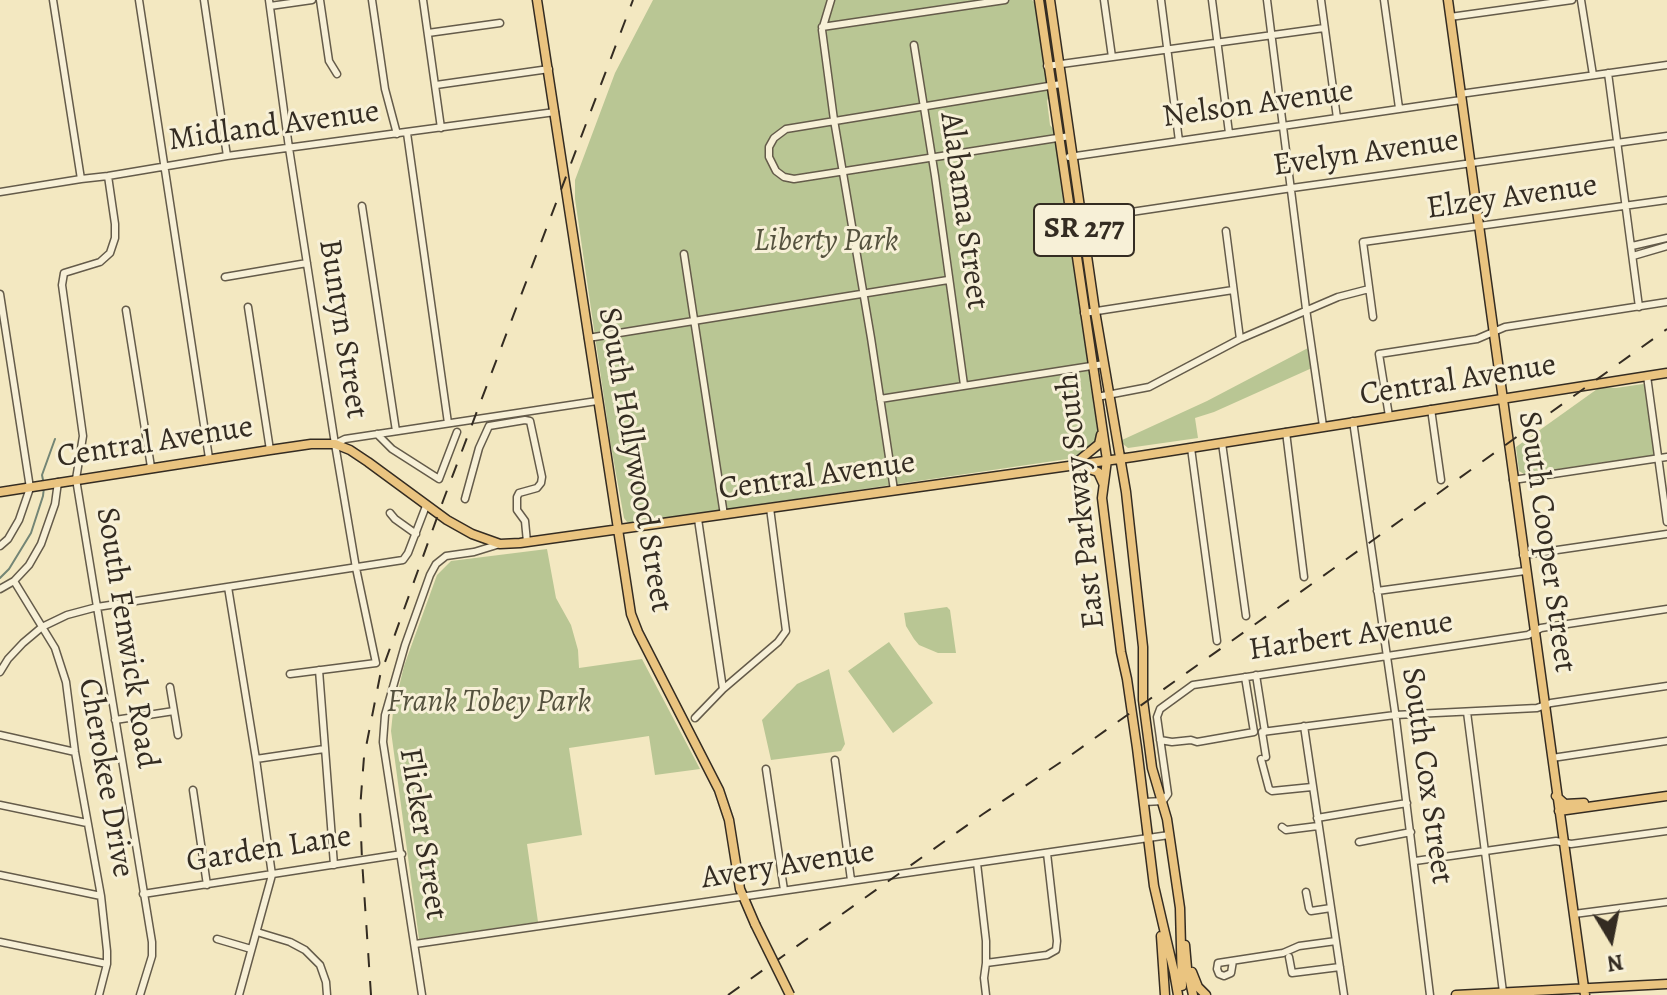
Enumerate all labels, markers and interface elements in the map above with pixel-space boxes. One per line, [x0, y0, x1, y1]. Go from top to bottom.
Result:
street label: Nelson Avenue [1160, 73, 1356, 137]
street label: Midland Avenue [166, 93, 382, 161]
street label: Alabama Street [930, 110, 996, 312]
street label: Evelyn Avenue [1271, 122, 1461, 186]
street label: Elzey Avenue [1424, 167, 1600, 229]
road number: SR 277 [1034, 204, 1134, 256]
park label: Liberty Park [753, 223, 899, 261]
street label: Buntyn Street [309, 236, 375, 422]
street label: South Hollywood Street [588, 305, 680, 615]
street label: Central Avenue [1357, 347, 1559, 415]
street label: East Parkway South [1049, 371, 1115, 631]
street label: Central Avenue [54, 409, 256, 477]
street label: South Cooper Street [1509, 409, 1583, 675]
street label: Central Avenue [716, 444, 918, 510]
street label: South Fenwick Road [86, 505, 166, 771]
street label: Harbert Avenue [1246, 604, 1456, 670]
street label: South Cox Street [1392, 665, 1460, 887]
street label: Cherokee Drive [69, 675, 141, 881]
park label: Frank Tobey Park [387, 684, 591, 722]
street label: Flicker Street [389, 745, 455, 923]
street label: Garden Lane [184, 818, 354, 882]
street label: Avery Avenue [699, 833, 877, 899]
north arrow [1571, 899, 1651, 979]
text: N [1605, 946, 1626, 979]

